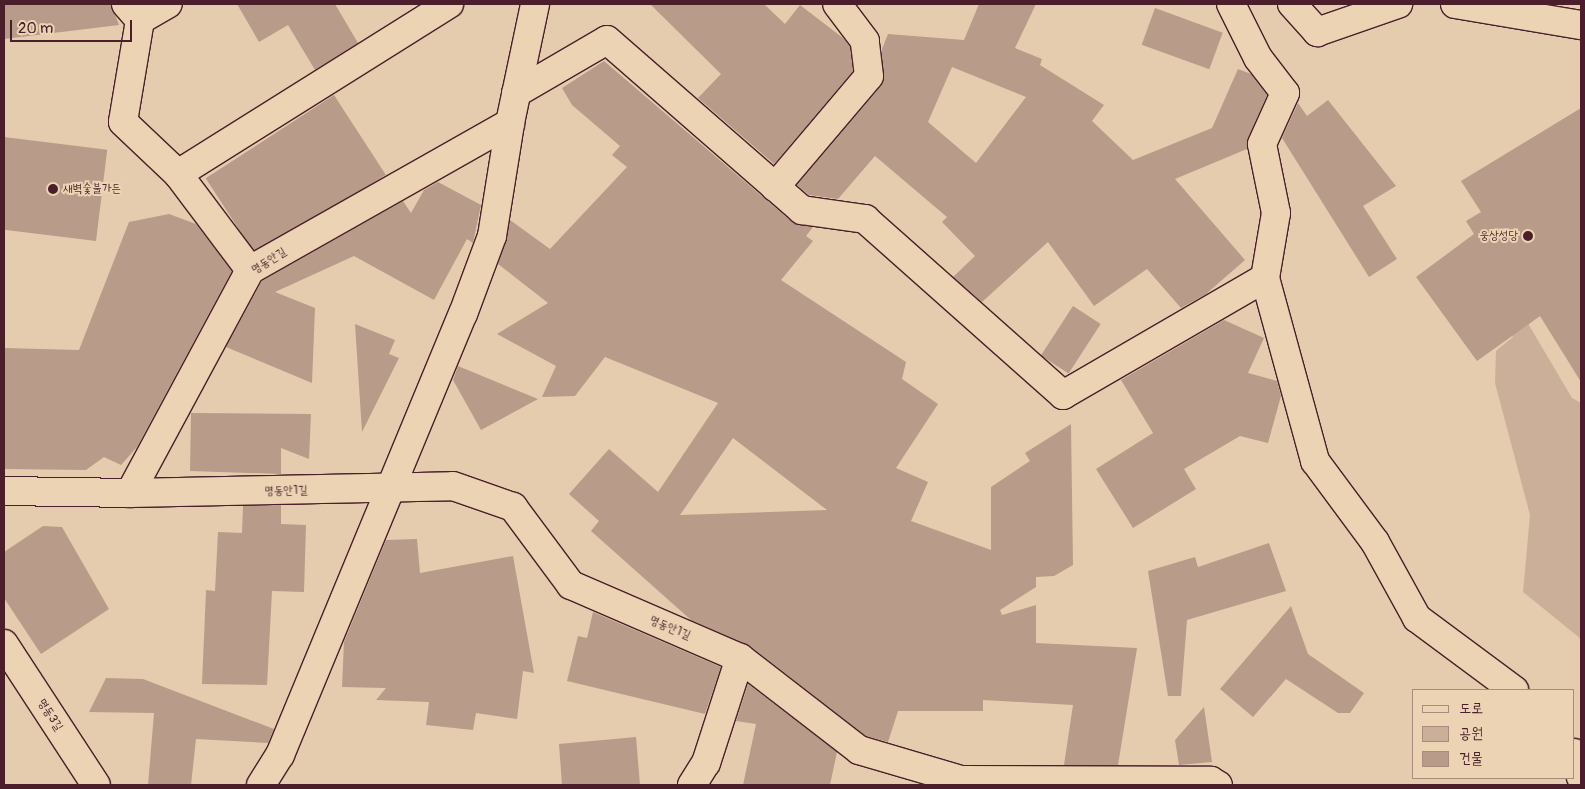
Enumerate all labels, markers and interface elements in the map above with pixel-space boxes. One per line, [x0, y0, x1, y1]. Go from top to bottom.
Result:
scale bar [12, 10, 135, 42]
text: 20 m [18, 19, 53, 38]
place label: 새벽숯불가든 [63, 182, 121, 196]
marker: 새벽숯불가든 [47, 183, 59, 195]
place label: 웅상성당 [1479, 229, 1518, 243]
marker: 웅상성당 [1522, 230, 1534, 242]
street label: 명동안길 [249, 245, 289, 277]
street label: 명동안1길 [264, 483, 308, 499]
street label: 명동안1길 [647, 613, 693, 643]
legend [1412, 689, 1575, 779]
street label: 명동3길 [34, 696, 66, 734]
text: 도로 [1459, 699, 1483, 718]
text: 공원 [1459, 724, 1483, 743]
text: 건물 [1459, 749, 1483, 768]

